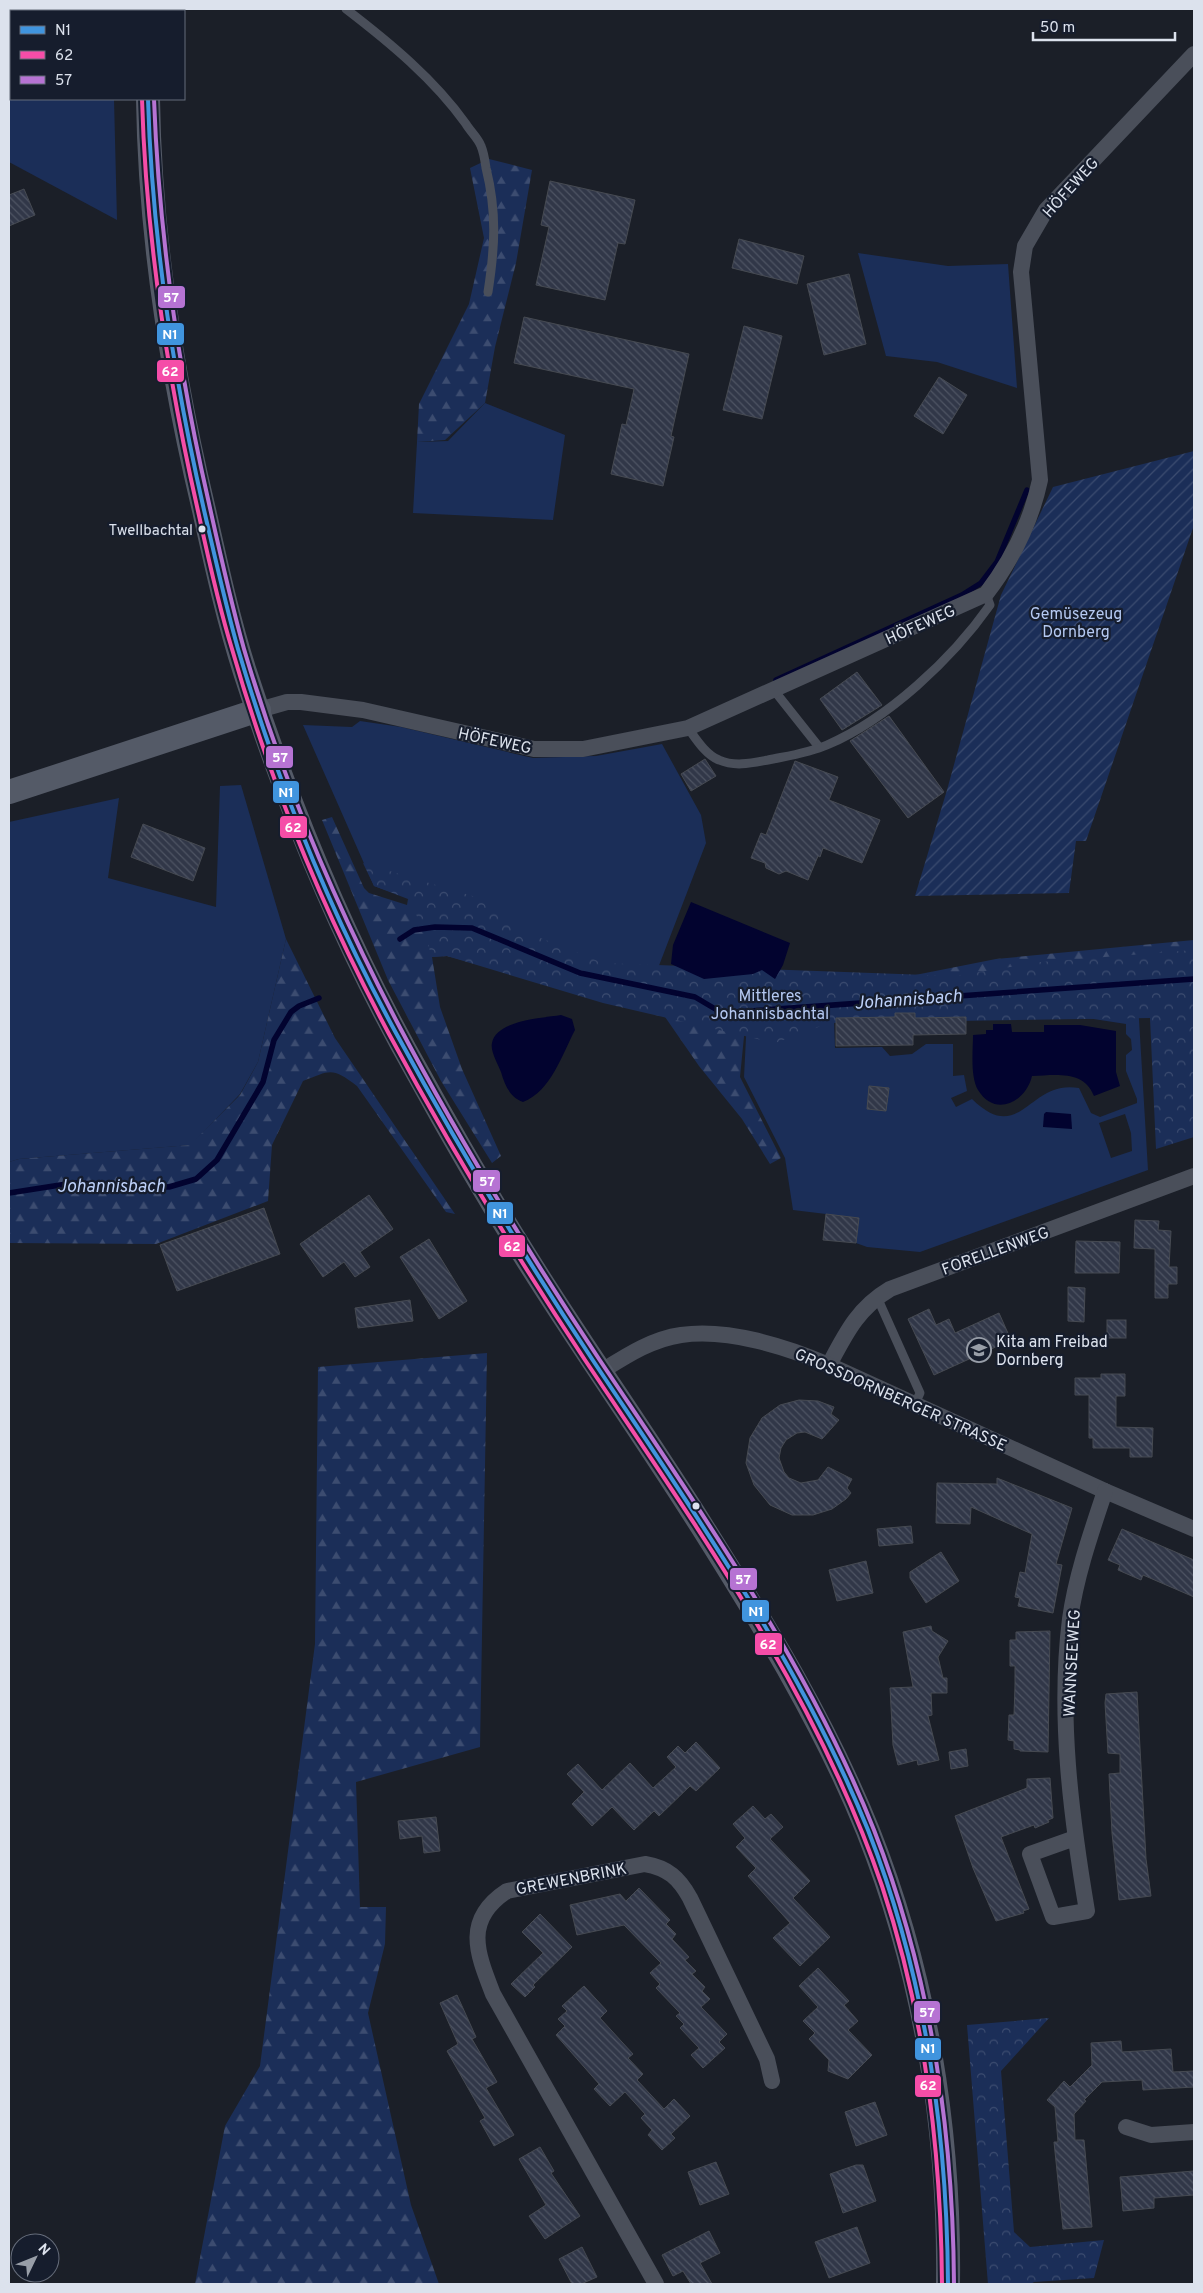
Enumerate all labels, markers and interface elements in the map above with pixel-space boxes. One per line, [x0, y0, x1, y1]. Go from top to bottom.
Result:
legend [10, 10, 185, 100]
scale bar [1033, 10, 1176, 42]
text: 50 m [1040, 19, 1075, 38]
text: N1 [55, 22, 71, 41]
text: 62 [55, 47, 73, 66]
text: 57 [55, 72, 72, 91]
street label: HÖFEWEG [1038, 153, 1104, 223]
line badge: 57 [157, 285, 186, 309]
text: 57 [163, 290, 179, 307]
line badge: N1 [156, 322, 185, 346]
text: N1 [162, 327, 178, 344]
line badge: 62 [156, 359, 185, 383]
text: 62 [161, 364, 179, 381]
place label: Twellbachtal [109, 522, 193, 541]
marker: Twellbachtal [197, 524, 207, 534]
street label: HÖFEWEG [882, 600, 959, 650]
park label: Gemüsezeug Dornberg [1030, 605, 1122, 643]
street label: HÖFEWEG [456, 722, 534, 759]
line badge: 57 [265, 745, 294, 769]
text: 57 [272, 750, 288, 767]
line badge: N1 [272, 780, 300, 804]
text: N1 [278, 785, 294, 802]
line badge: 62 [279, 815, 308, 839]
text: 62 [284, 820, 302, 837]
water label: Johannisbach [854, 985, 963, 1016]
park label: Mittleres Johannisbachtal [711, 987, 829, 1025]
line badge: 57 [472, 1169, 501, 1193]
text: 57 [479, 1174, 495, 1191]
water label: Johannisbach [57, 1176, 165, 1199]
line badge: N1 [486, 1201, 514, 1225]
text: N1 [492, 1206, 508, 1223]
street label: FORELLENWEG [939, 1223, 1052, 1281]
line badge: 62 [498, 1234, 526, 1258]
text: 62 [503, 1239, 521, 1256]
place label: Kita am Freibad Dornberg [996, 1333, 1108, 1371]
school or university icon: Kita am Freibad Dornberg [966, 1337, 992, 1363]
street label: GROSSDORNBERGER STRASSE [791, 1345, 1009, 1457]
unlabelled marker [691, 1501, 701, 1511]
line badge: 57 [729, 1567, 758, 1591]
text: 57 [735, 1572, 751, 1589]
line badge: N1 [741, 1599, 770, 1623]
text: N1 [748, 1604, 764, 1621]
street label: WANNSEEWEG [1060, 1609, 1086, 1717]
line badge: 62 [754, 1632, 783, 1656]
text: 62 [759, 1637, 777, 1654]
street label: GREWENBRINK [514, 1859, 628, 1901]
line badge: 57 [913, 2000, 941, 2024]
text: 57 [919, 2005, 935, 2022]
line badge: N1 [914, 2037, 942, 2061]
text: N1 [920, 2041, 936, 2058]
line badge: 62 [914, 2074, 942, 2098]
text: 62 [919, 2078, 937, 2095]
north arrow [10, 2233, 60, 2283]
text: N [34, 2241, 53, 2260]

